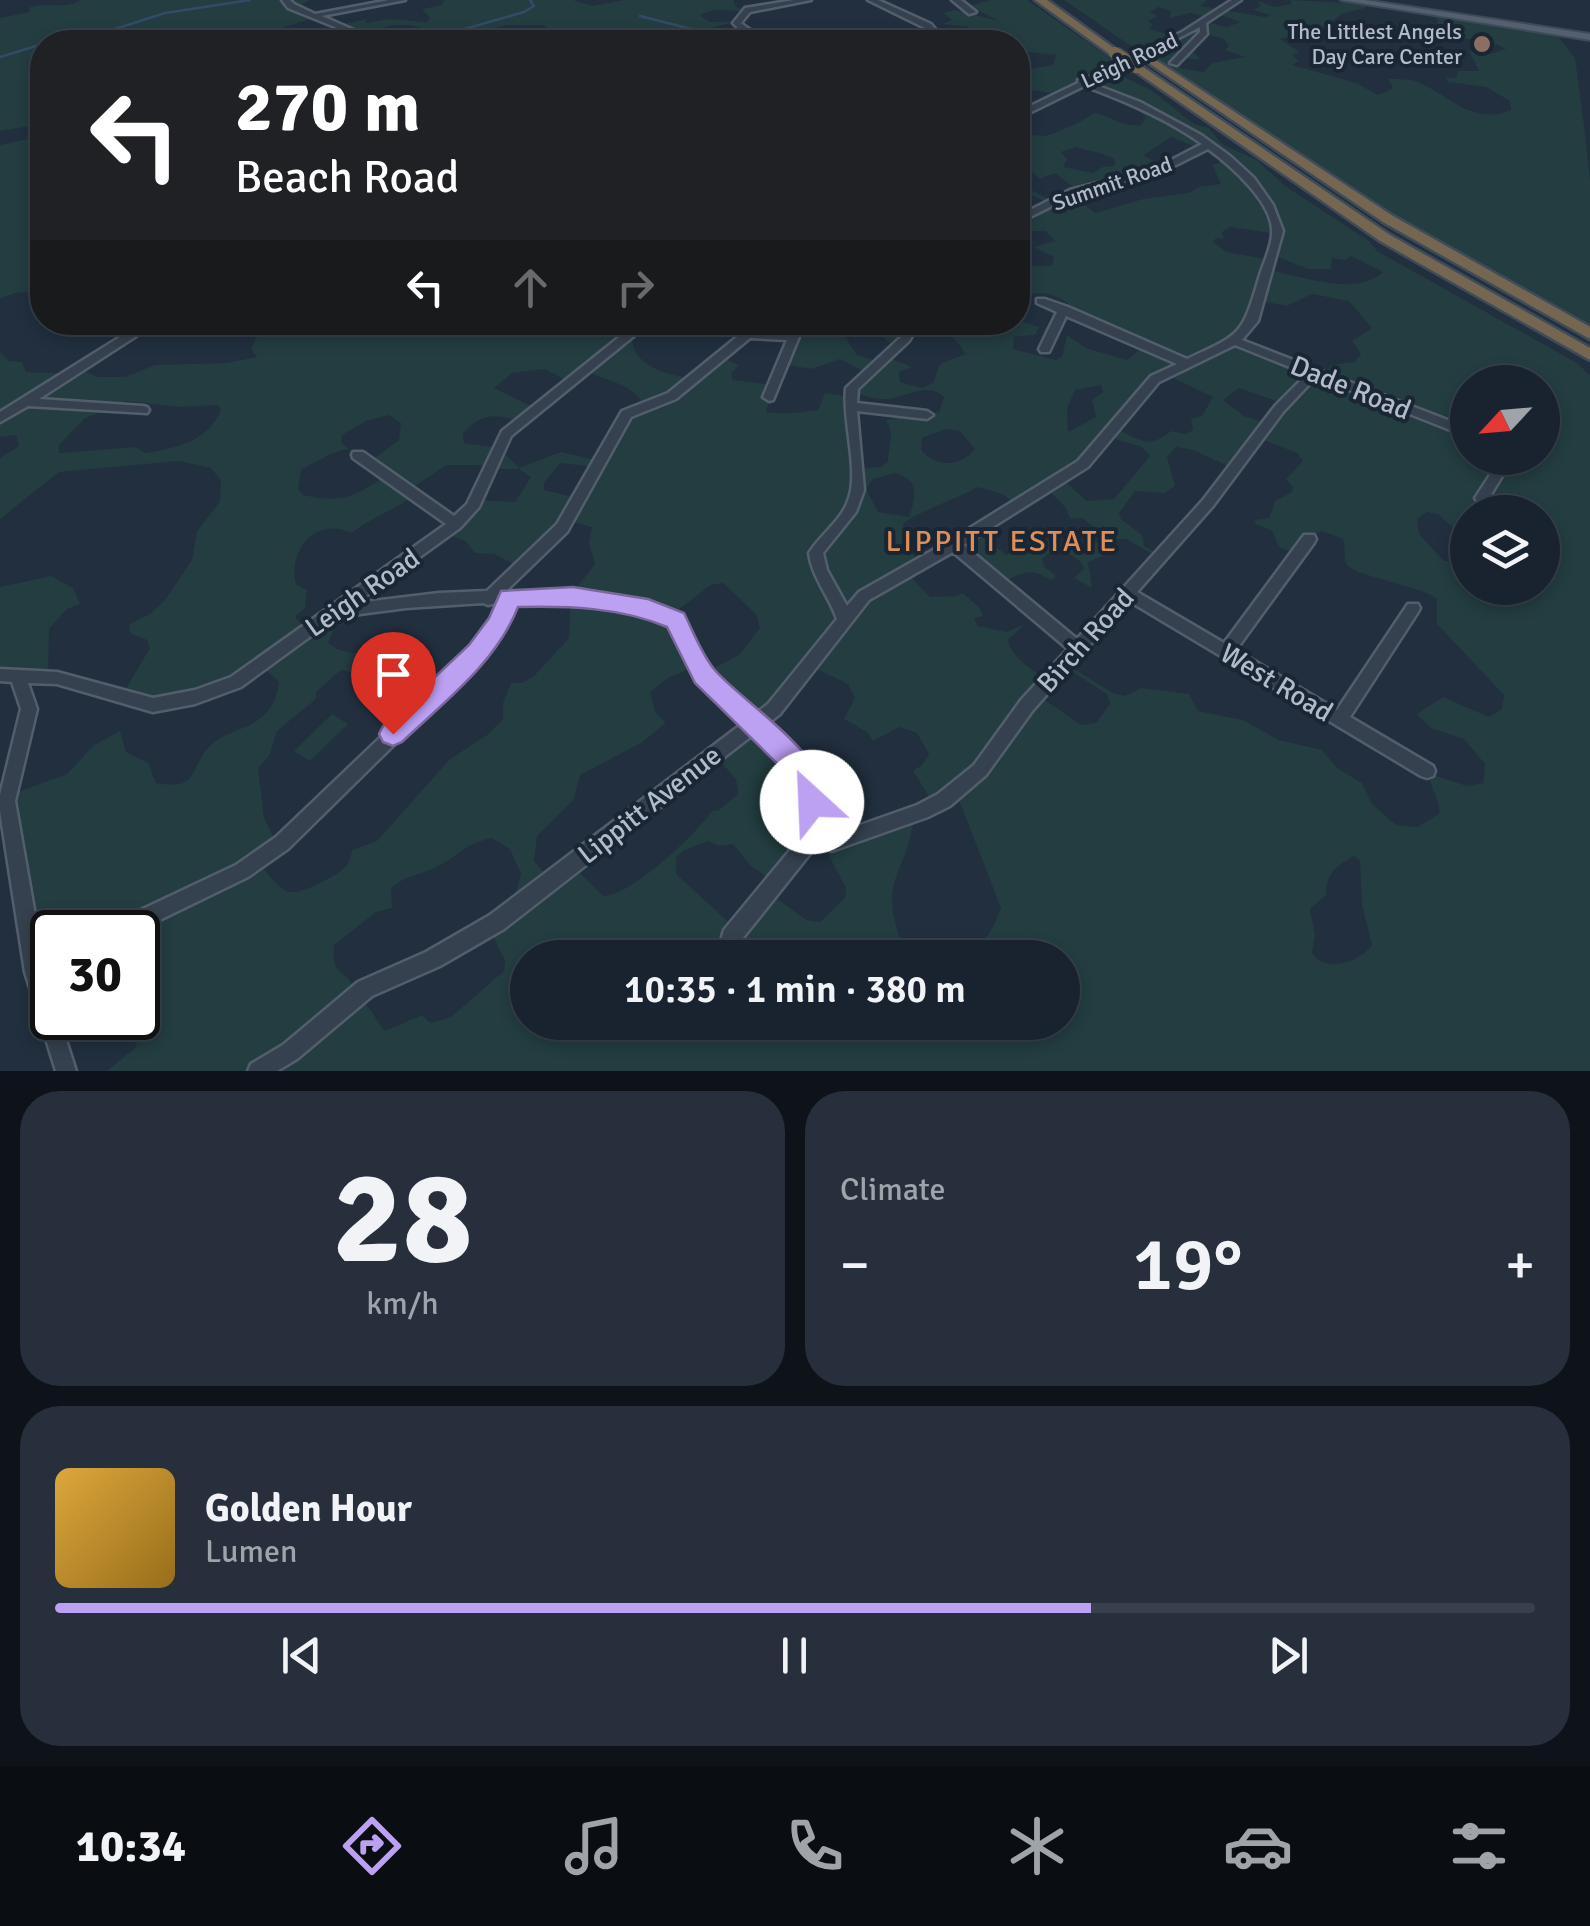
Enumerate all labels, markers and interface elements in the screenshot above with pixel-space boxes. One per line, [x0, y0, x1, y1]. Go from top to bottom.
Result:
place label: The Littlest Angels Day Care Center [1287, 18, 1462, 70]
street label: Leigh Road [1077, 26, 1182, 95]
marker: The Littlest Angels Day Care Center [1471, 33, 1493, 55]
text: 270 m [235, 64, 420, 150]
icon: left [70, 70, 200, 200]
text: Beach Road [235, 150, 459, 205]
street label: Summit Road [1049, 150, 1176, 217]
icon: left [398, 260, 453, 315]
icon: ahead [503, 260, 558, 315]
icon: right [608, 260, 663, 315]
street label: Dade Road [1285, 348, 1416, 427]
north arrow [1450, 365, 1560, 475]
map controls [1450, 365, 1560, 605]
button: layers [1450, 495, 1560, 605]
district label: LIPPITT ESTATE [885, 523, 1119, 560]
street label: Leigh Road [299, 541, 426, 644]
street label: Birch Road [1030, 581, 1141, 700]
pin [351, 632, 436, 735]
street label: West Road [1214, 636, 1339, 730]
icon: arrive [366, 647, 421, 702]
street label: Lippitt Avenue [571, 738, 728, 871]
position arrow [760, 750, 864, 854]
speed limit sign: 30 [30, 910, 160, 1040]
text: 10:35 · 1 min · 380 m [624, 966, 966, 1013]
text: 28 [332, 1139, 473, 1299]
text: Climate [840, 1170, 946, 1209]
text: 19° [1133, 1218, 1242, 1311]
text: − [840, 1231, 870, 1299]
text: + [1505, 1231, 1535, 1299]
text: km/h [366, 1284, 439, 1323]
text: Golden Hour [205, 1485, 412, 1532]
text: Lumen [205, 1532, 297, 1571]
icon: previous [274, 1628, 329, 1683]
icon: pause [767, 1628, 822, 1683]
icon: next [1261, 1628, 1316, 1683]
icon: directions [337, 1811, 407, 1881]
icon: music [559, 1811, 629, 1881]
icon: phone [780, 1811, 850, 1881]
icon: climate [1002, 1811, 1072, 1881]
icon: car [1223, 1811, 1293, 1881]
icon: filters [1444, 1811, 1514, 1881]
text: 10:34 [76, 1819, 186, 1874]

